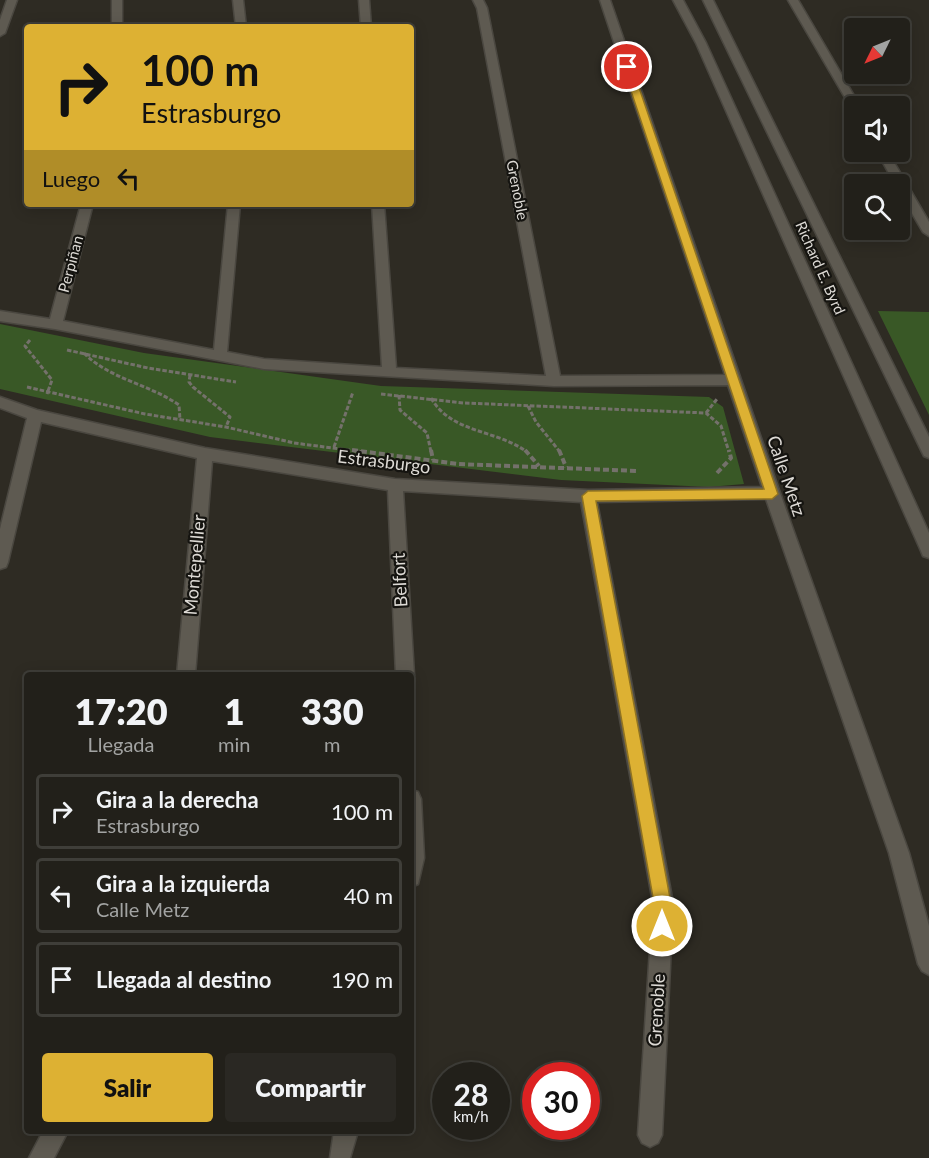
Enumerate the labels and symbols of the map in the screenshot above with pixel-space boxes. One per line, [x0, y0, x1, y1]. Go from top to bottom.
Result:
north arrow [844, 18, 910, 84]
pin [601, 41, 652, 92]
street label: Grenoble [503, 158, 533, 221]
street label: Richard E. Byrd [792, 218, 850, 317]
street label: Perpiñan [54, 233, 86, 294]
street label: Calle Metz [763, 432, 811, 519]
street label: Estrasburgo [336, 444, 432, 478]
street label: Montepellier [179, 513, 209, 616]
street label: Belfort [387, 552, 411, 608]
position arrow [630, 894, 694, 958]
street label: Grenoble [643, 973, 669, 1047]
speed limit sign: 30 [522, 1062, 600, 1140]

